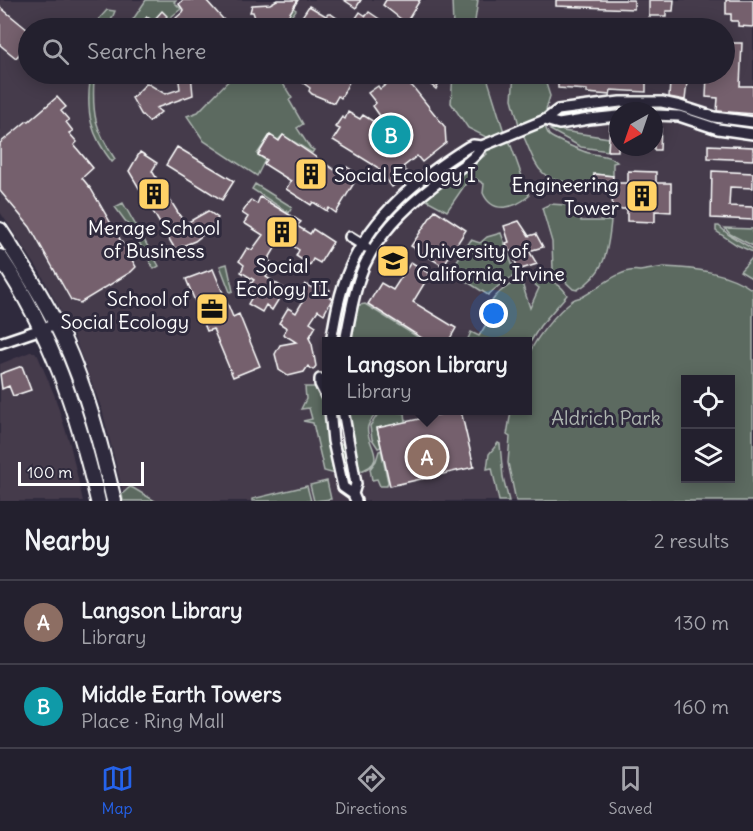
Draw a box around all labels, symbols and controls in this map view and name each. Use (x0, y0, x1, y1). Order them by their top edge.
search box (18, 18, 735, 84)
icon: search (39, 35, 72, 68)
text: Search here (87, 37, 206, 65)
north arrow (609, 102, 663, 156)
pin: B (372, 112, 410, 158)
building icon: Social Ecology I (293, 156, 329, 192)
place label: Social Ecology I (334, 162, 476, 187)
place label: Engineering Tower (512, 172, 619, 220)
building icon: Merage School of Business (136, 176, 172, 212)
building icon: Engineering Tower (624, 178, 660, 214)
building icon: Social Ecology II (264, 214, 300, 250)
place label: Merage School of Business (88, 215, 220, 263)
place label: University of California, Irvine (416, 238, 565, 286)
school or university icon: University of California, Irvine (375, 243, 411, 279)
place label: Social Ecology II (235, 253, 329, 301)
place label: School of Social Ecology (60, 286, 189, 334)
office icon: School of Social Ecology (194, 291, 230, 327)
your location (479, 299, 508, 328)
popup (322, 337, 532, 415)
text: Langson Library (346, 350, 508, 378)
map controls (681, 375, 735, 483)
button: locate (681, 375, 735, 429)
text: Library (346, 378, 412, 403)
park label: Aldrich Park (551, 405, 661, 430)
button: layers (681, 429, 735, 483)
pin: A (408, 434, 446, 480)
scale bar (18, 459, 144, 486)
text: 100 m (27, 462, 72, 482)
text: Nearby (24, 524, 110, 557)
text: 2 results (654, 528, 729, 553)
text: Langson Library (81, 596, 243, 624)
text: A (37, 610, 50, 635)
text: 130 m (674, 610, 729, 635)
text: Library (81, 624, 146, 649)
text: Middle Earth Towers (81, 680, 282, 708)
text: B (37, 694, 50, 719)
text: 160 m (674, 694, 729, 719)
text: Place · Ring Mall (81, 708, 225, 733)
tab: Map (101, 762, 134, 818)
tab: Directions (335, 762, 407, 818)
tab: Saved (609, 762, 652, 818)

